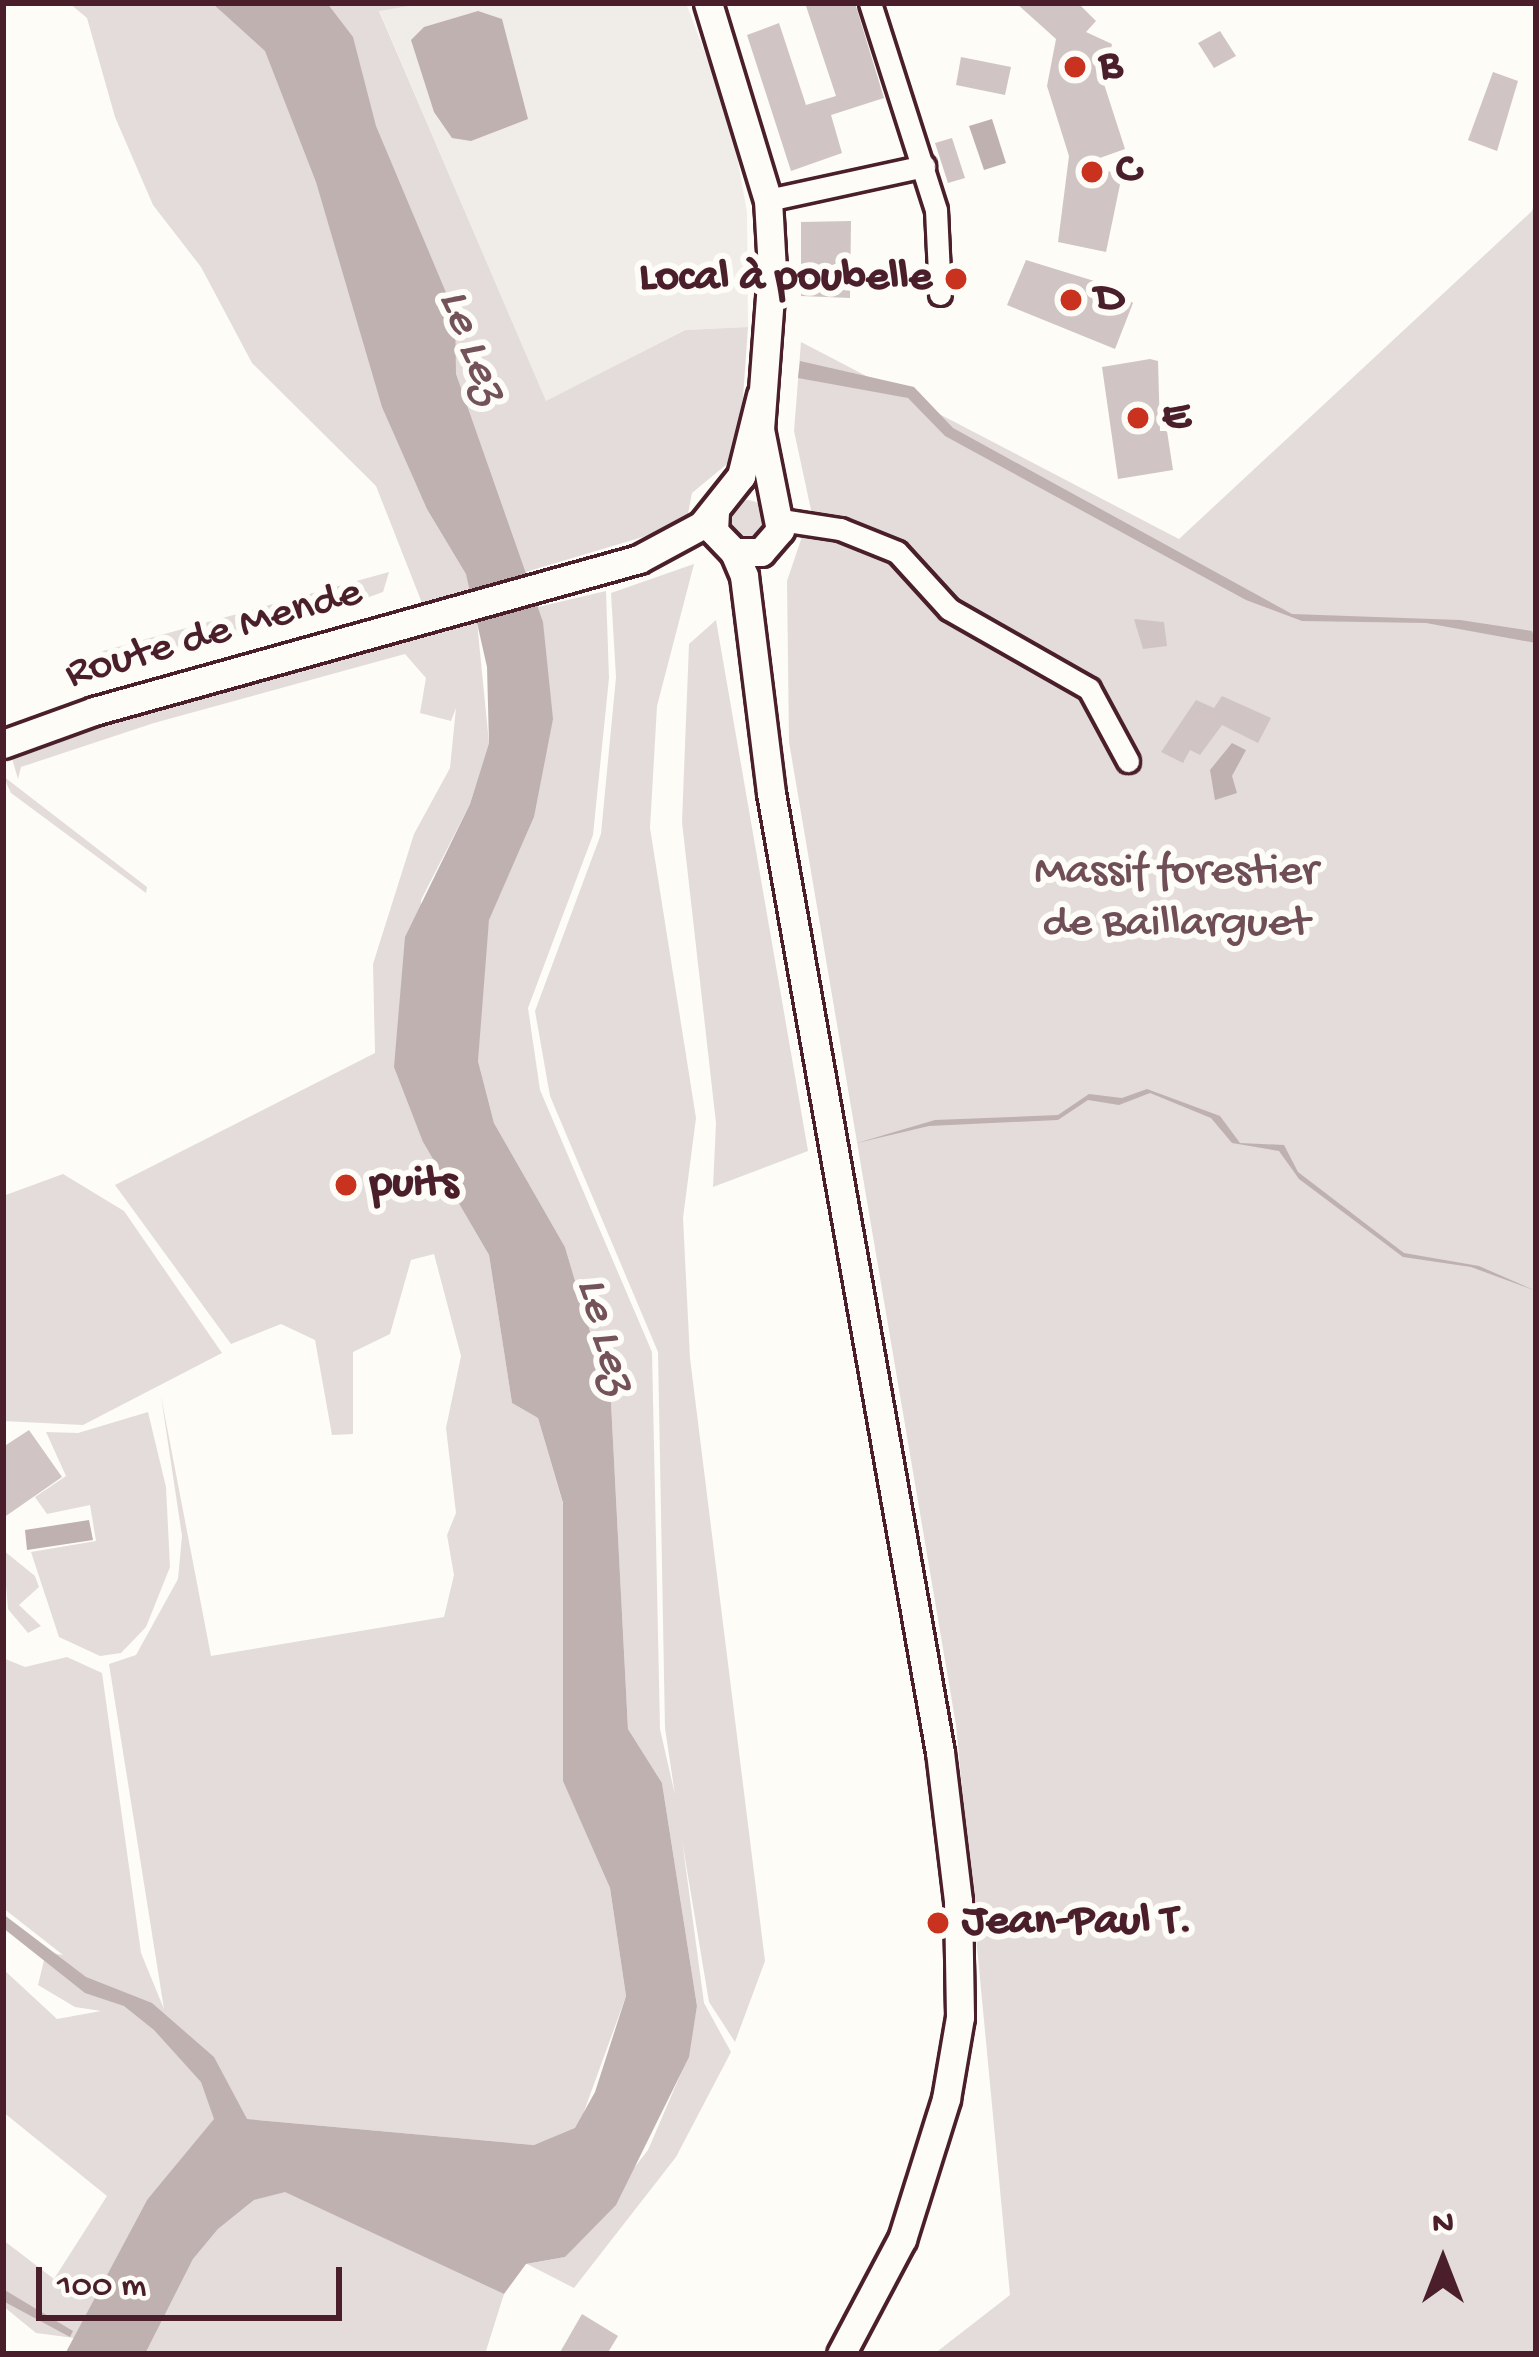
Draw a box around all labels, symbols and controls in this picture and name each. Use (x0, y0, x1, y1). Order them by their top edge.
place label: B (1099, 40, 1122, 94)
marker: B (1062, 54, 1088, 80)
place label: C (1116, 145, 1140, 199)
marker: C (1079, 159, 1105, 185)
place label: Local à poubelle (639, 252, 932, 306)
marker: Local à poubelle (943, 266, 969, 292)
place label: D (1095, 273, 1124, 327)
water label: Le Lez (422, 282, 518, 412)
marker: D (1058, 287, 1084, 313)
place label: E (1162, 391, 1190, 445)
marker: E (1125, 405, 1151, 431)
street label: Route de Mende (59, 567, 369, 703)
park label: Massif forestier de Baillarguet (1034, 846, 1318, 952)
place label: puits (370, 1158, 458, 1212)
marker: puits (333, 1172, 359, 1198)
water label: Le Lez (560, 1272, 646, 1400)
place label: Jean-Paul T. (962, 1896, 1192, 1950)
marker: Jean-Paul T. (925, 1910, 951, 1936)
north arrow (1383, 2201, 1503, 2321)
text: N (1432, 2206, 1454, 2244)
scale bar (42, 2243, 348, 2317)
text: 100 m (57, 2266, 147, 2309)

